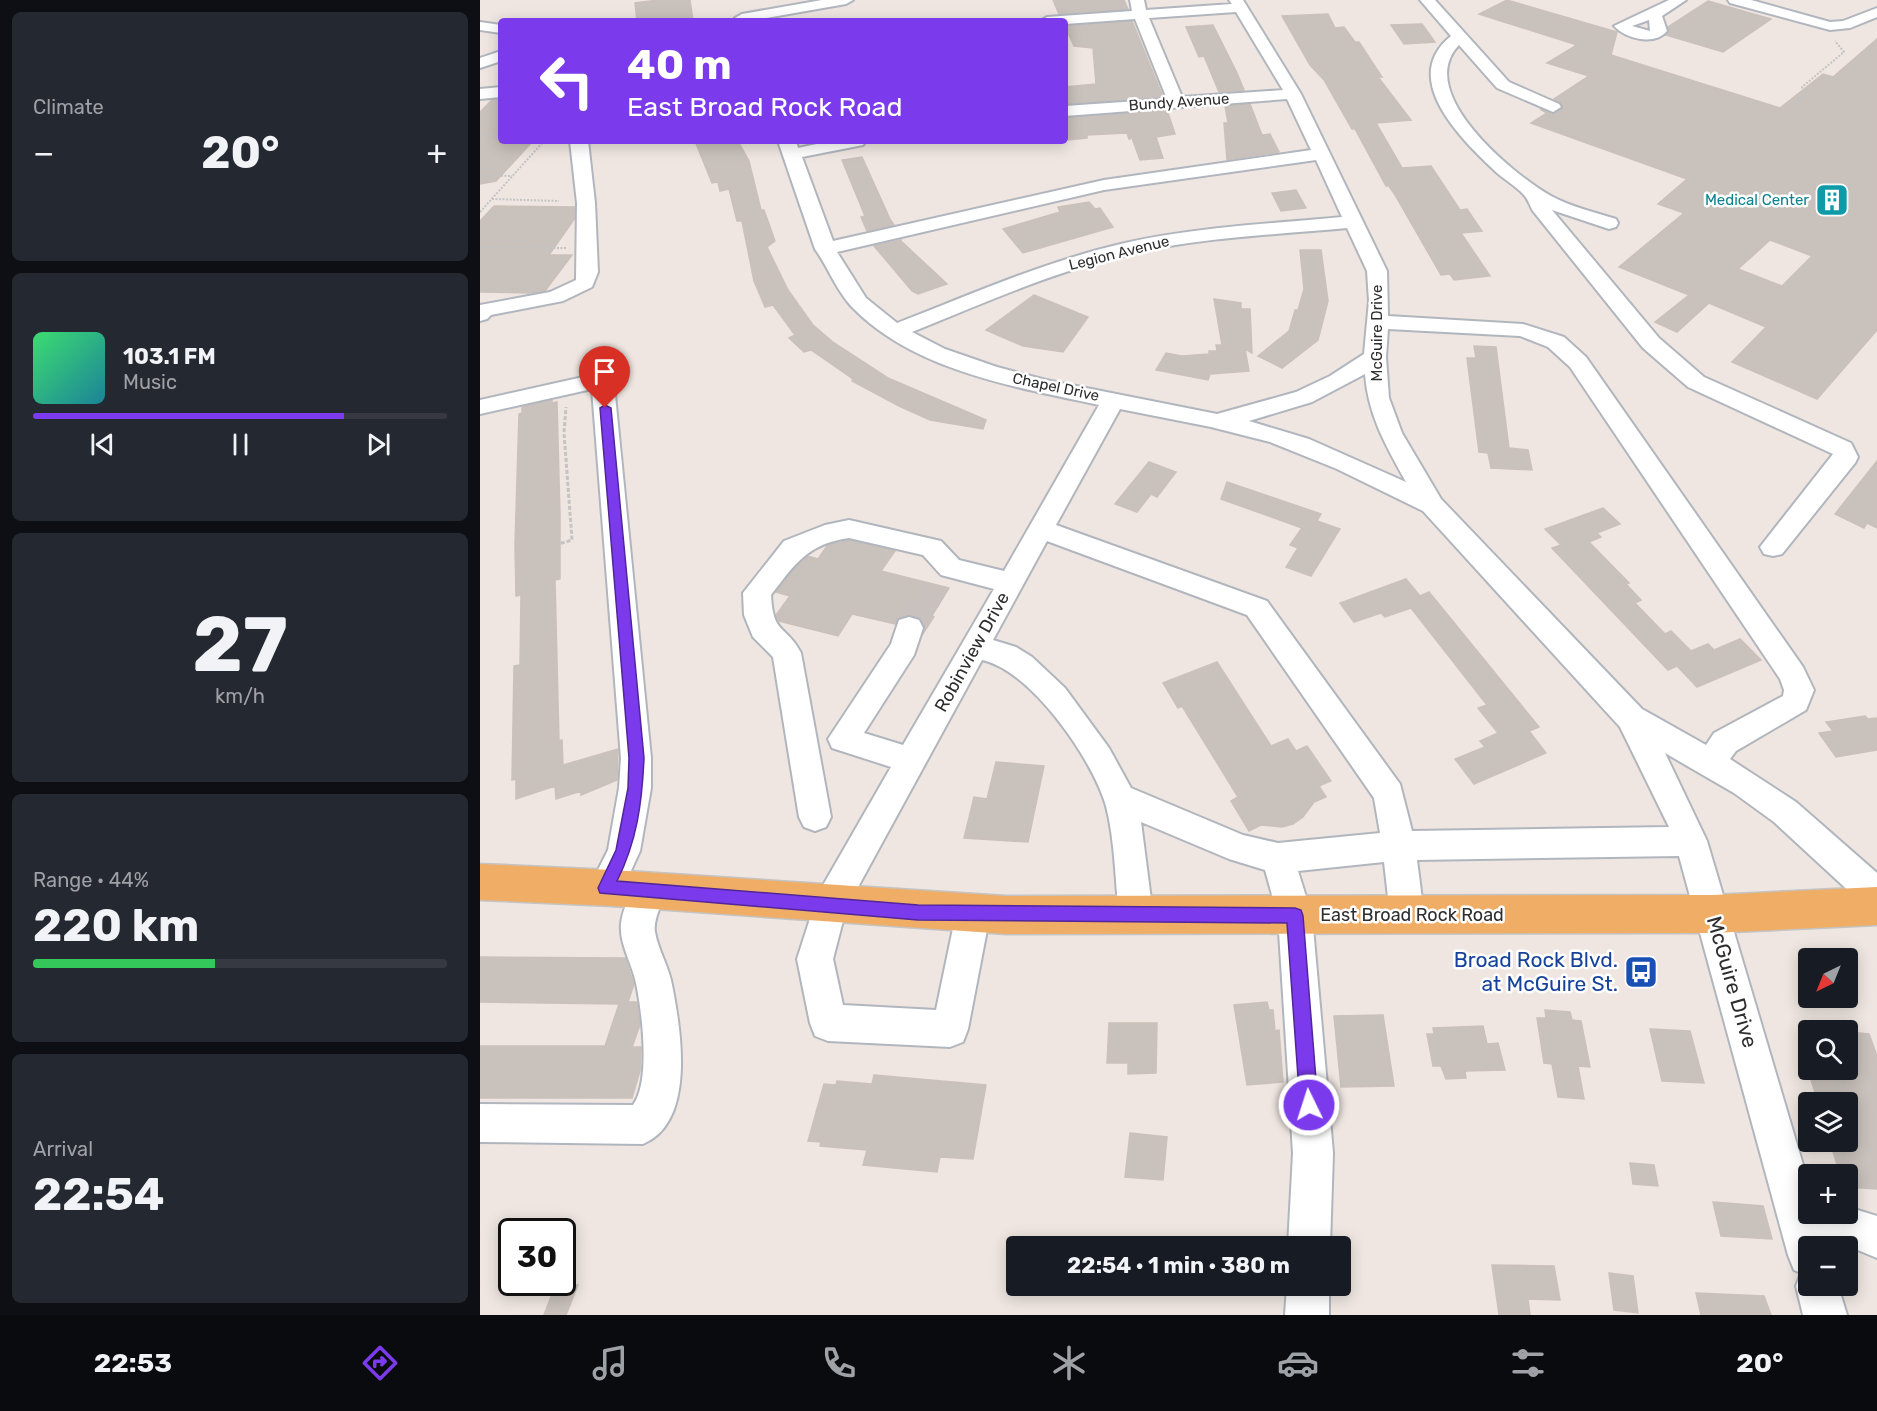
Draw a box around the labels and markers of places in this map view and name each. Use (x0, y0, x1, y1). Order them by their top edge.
building icon: Medical Center (1814, 182, 1850, 218)
place label: Medical Center (1705, 191, 1809, 209)
pin (579, 346, 630, 408)
place label: Broad Rock Blvd. at McGuire St. (1454, 947, 1618, 996)
bus stop icon: Broad Rock Blvd. at McGuire St. (1623, 954, 1659, 990)

